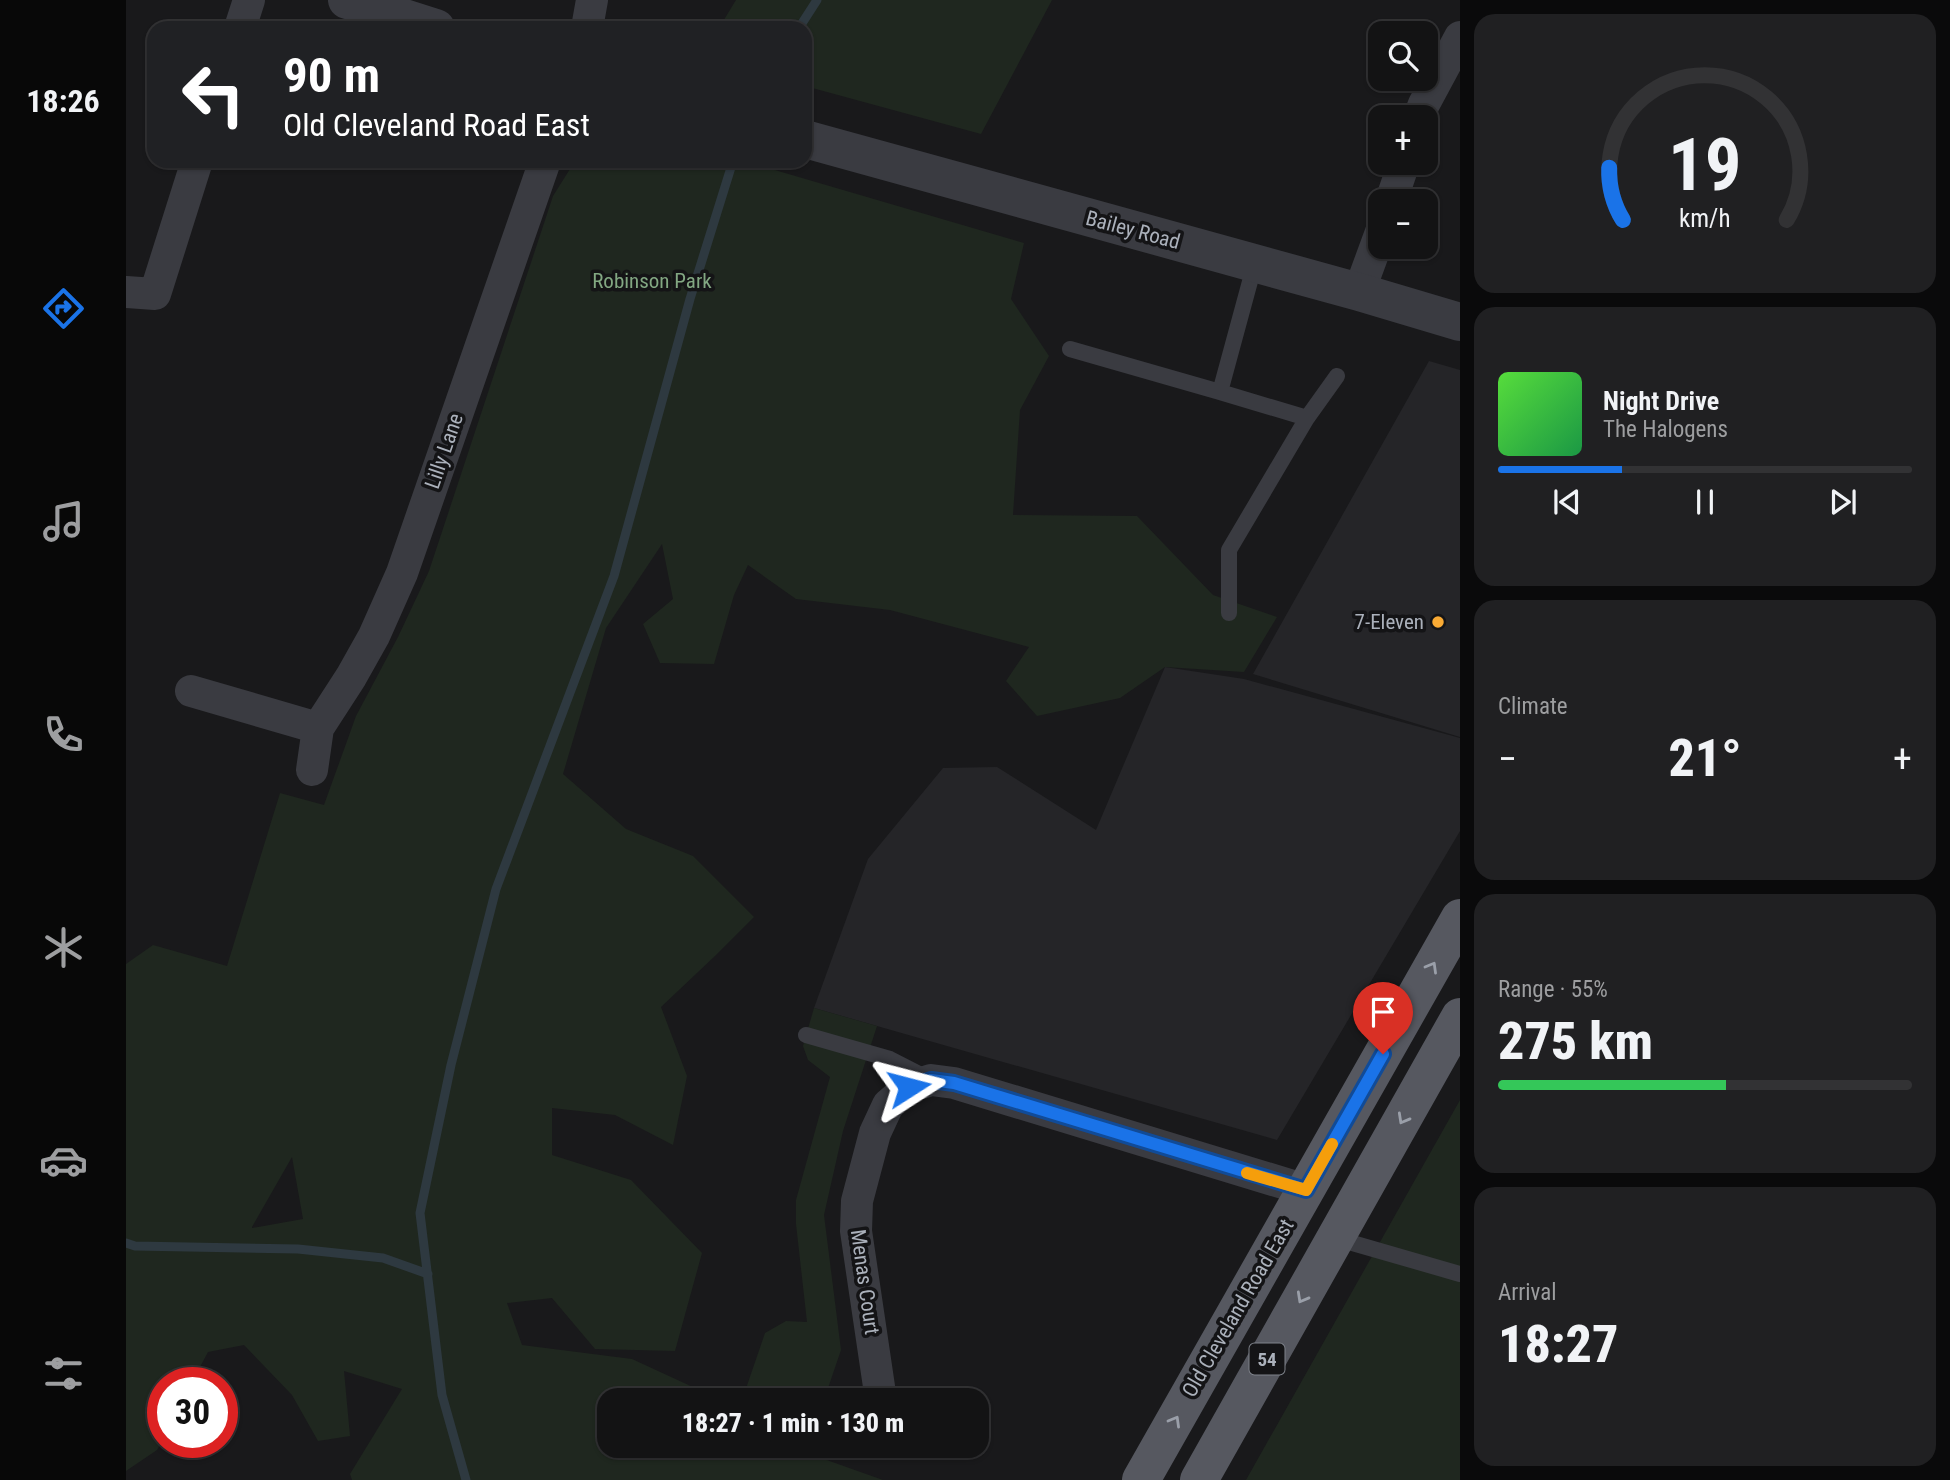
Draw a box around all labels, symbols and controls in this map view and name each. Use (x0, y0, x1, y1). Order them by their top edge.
map controls (1368, 21, 1438, 259)
button: search (1368, 21, 1438, 91)
text: 90 m (283, 47, 380, 104)
icon: left (168, 49, 259, 140)
text: 18:26 (26, 82, 100, 120)
button: + (1368, 105, 1438, 175)
text: Old Cleveland Road East (283, 106, 590, 144)
text: 19 (1668, 122, 1742, 208)
button: − (1368, 189, 1438, 259)
text: km/h (1679, 203, 1731, 232)
street label: Bailey Road (1083, 206, 1183, 254)
park label: Robinson Park (592, 269, 712, 293)
icon: directions (39, 284, 88, 333)
text: Night Drive (1603, 386, 1719, 416)
street label: Lilly Lane (420, 410, 468, 492)
text: The Halogens (1603, 416, 1728, 443)
icon: previous (1548, 483, 1586, 521)
icon: pause (1686, 483, 1724, 521)
icon: next (1824, 483, 1862, 521)
icon: music (39, 497, 88, 546)
place label: 7-Eleven (1355, 610, 1424, 634)
marker: 7-Eleven (1430, 614, 1446, 630)
text: Climate (1498, 693, 1568, 720)
icon: phone (39, 710, 88, 759)
text: 21° (1668, 728, 1742, 789)
text: − (1498, 737, 1517, 781)
text: + (1893, 737, 1912, 781)
icon: climate (39, 923, 88, 972)
one-way arrow (1424, 962, 1437, 974)
text: Range · 55% (1498, 976, 1608, 1003)
pin (1353, 982, 1413, 1054)
icon: arrive (1364, 993, 1402, 1031)
text: 275 km (1498, 1011, 1653, 1072)
position arrow (872, 1050, 946, 1124)
one-way arrow (1398, 1112, 1411, 1124)
icon: car (39, 1136, 88, 1185)
street label: Old Cleveland Road East (1177, 1215, 1299, 1401)
street label: Menas Court (846, 1228, 884, 1336)
text: Arrival (1498, 1279, 1557, 1306)
one-way arrow (1297, 1290, 1310, 1303)
text: 18:27 (1498, 1314, 1618, 1375)
road number: 54 (1250, 1344, 1284, 1374)
icon: filters (39, 1349, 88, 1398)
speed limit sign: 30 (147, 1367, 238, 1458)
text: 18:27 · 1 min · 130 m (682, 1408, 904, 1438)
one-way arrow (1167, 1415, 1180, 1428)

